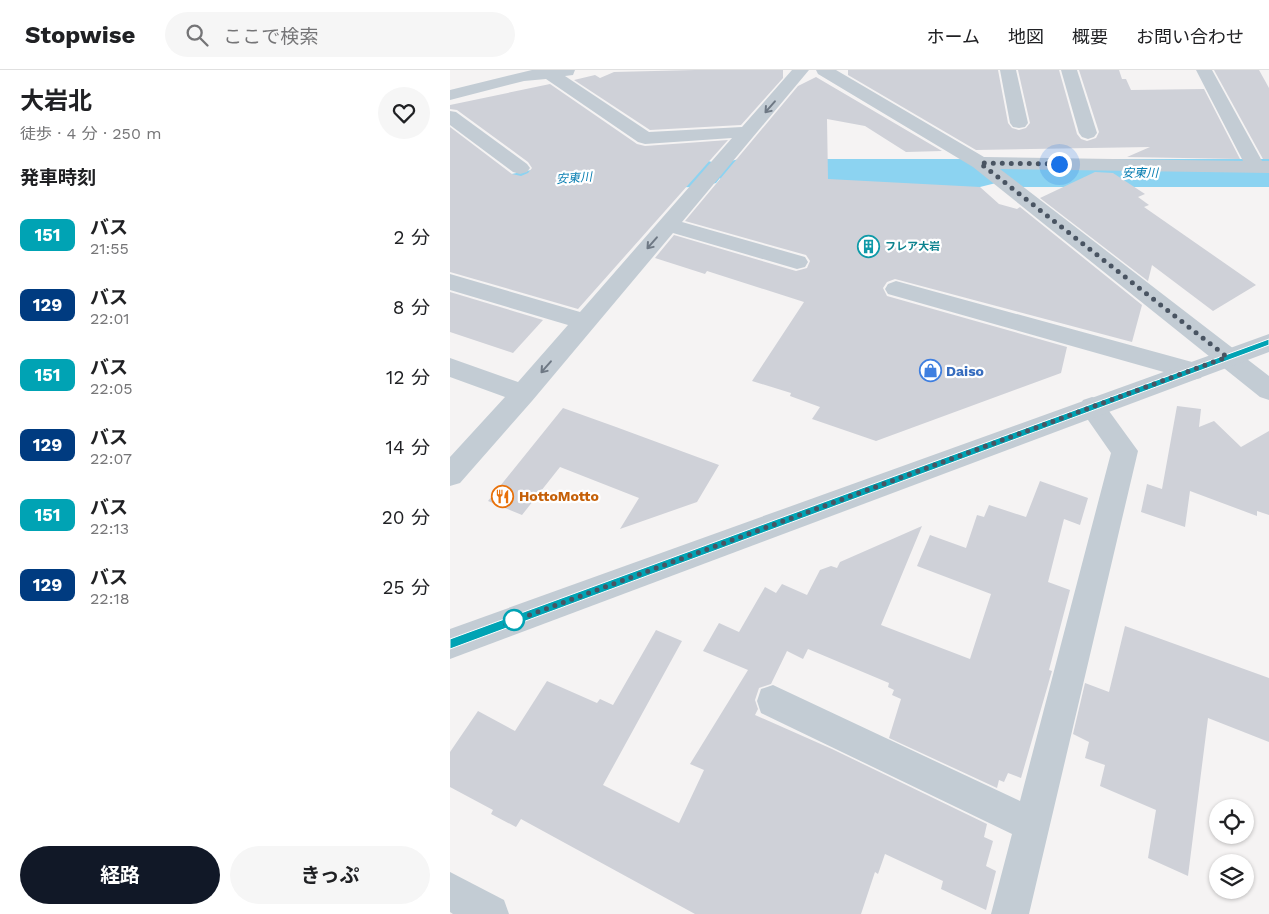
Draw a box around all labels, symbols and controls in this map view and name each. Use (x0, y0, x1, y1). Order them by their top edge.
search box (165, 12, 515, 57)
text: Stopwise (25, 21, 135, 49)
icon: search (183, 21, 211, 49)
text: ここで検索 (223, 25, 318, 48)
text: ホーム (927, 26, 980, 47)
text: 地図 (1008, 26, 1044, 47)
text: 概要 (1072, 26, 1108, 47)
text: お問い合わせ (1136, 26, 1244, 47)
text: 大岩北 (20, 87, 92, 115)
button: heart (378, 87, 430, 139)
one-way arrow (764, 100, 775, 113)
text: 徒歩 · 4 分 · 250 m (20, 124, 162, 143)
your location (1047, 152, 1072, 177)
text: 発車時刻 (20, 166, 96, 189)
water label: 安東川 (1122, 166, 1160, 180)
water label: 安東川 (556, 170, 594, 186)
text: バス (90, 216, 128, 239)
text: 151 (34, 224, 61, 245)
text: 2 分 (393, 226, 430, 249)
building icon: フレア大岩 (857, 234, 881, 258)
one-way arrow (647, 237, 658, 250)
text: 21:55 (90, 239, 129, 258)
place label: フレア大岩 (885, 240, 940, 253)
text: バス (90, 286, 128, 309)
text: 129 (33, 294, 62, 315)
text: 8 分 (393, 296, 430, 319)
text: 22:01 (90, 309, 130, 328)
text: バス (90, 356, 128, 379)
shop icon: Daiso (918, 359, 942, 383)
one-way arrow (541, 360, 552, 373)
place label: Daiso (946, 363, 984, 379)
text: 151 (34, 364, 61, 385)
text: 12 分 (386, 366, 430, 389)
text: 22:05 (90, 379, 133, 398)
text: バス (90, 426, 128, 449)
text: 129 (33, 434, 62, 455)
text: 14 分 (386, 436, 430, 459)
text: 22:07 (90, 449, 132, 468)
restaurant icon: HottoMotto (491, 484, 515, 508)
place label: HottoMotto (519, 488, 599, 504)
text: バス (90, 496, 128, 519)
text: 151 (34, 504, 61, 525)
text: 20 分 (382, 506, 430, 529)
text: 22:13 (90, 519, 129, 538)
text: バス (90, 566, 128, 589)
text: 129 (33, 574, 62, 595)
text: 25 分 (382, 576, 430, 599)
text: 22:18 (90, 589, 130, 608)
unlabelled marker (503, 609, 525, 631)
map controls (1209, 799, 1254, 899)
button: locate (1209, 799, 1254, 844)
button: 経路 (20, 846, 220, 904)
button: きっぷ (230, 846, 430, 904)
button: layers (1209, 854, 1254, 899)

